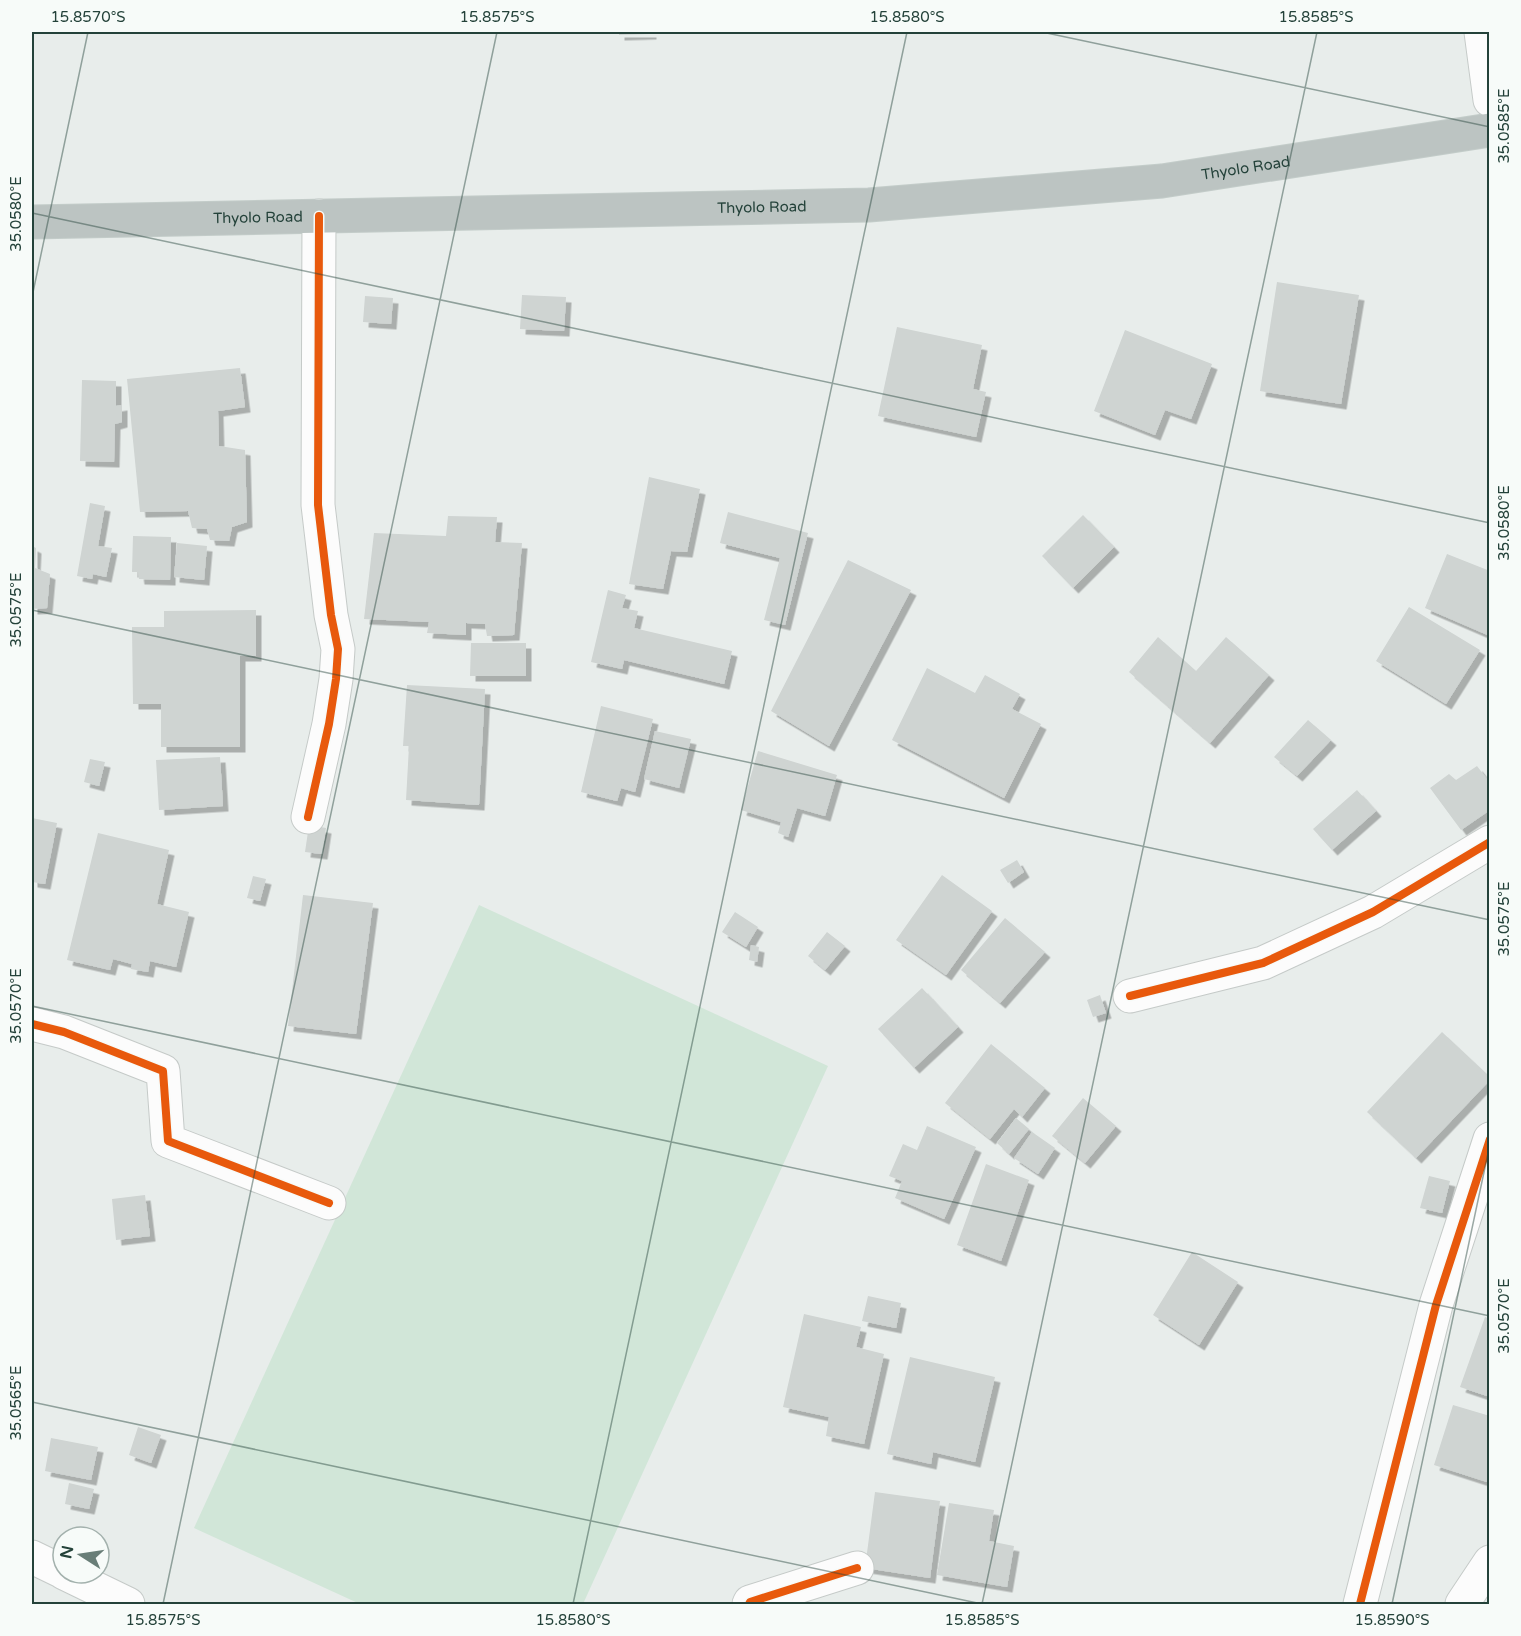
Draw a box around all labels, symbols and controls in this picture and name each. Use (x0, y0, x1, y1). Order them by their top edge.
text: 15.8570°S (50, 8, 126, 26)
text: 15.8575°S (460, 8, 534, 26)
text: 15.8580°S (869, 8, 945, 26)
text: 15.8585°S (1279, 8, 1353, 26)
text: 35.0585°E (1495, 88, 1513, 164)
street label: Thyolo Road (1200, 152, 1292, 184)
text: 35.0580°E (7, 176, 25, 252)
street label: Thyolo Road (717, 197, 807, 217)
street label: Thyolo Road (213, 208, 303, 227)
text: 35.0580°E (1495, 485, 1513, 561)
text: 35.0575°E (7, 572, 25, 648)
text: 35.0575°E (1495, 881, 1513, 957)
text: 35.0570°E (7, 968, 25, 1044)
text: 35.0570°E (1495, 1278, 1513, 1354)
text: 35.0565°E (7, 1365, 25, 1441)
north arrow (51, 1525, 111, 1585)
text: N (56, 1544, 78, 1560)
text: 15.8575°S (126, 1611, 200, 1629)
text: 15.8580°S (535, 1611, 611, 1629)
text: 15.8585°S (945, 1611, 1019, 1629)
text: 15.8590°S (1354, 1611, 1430, 1629)

